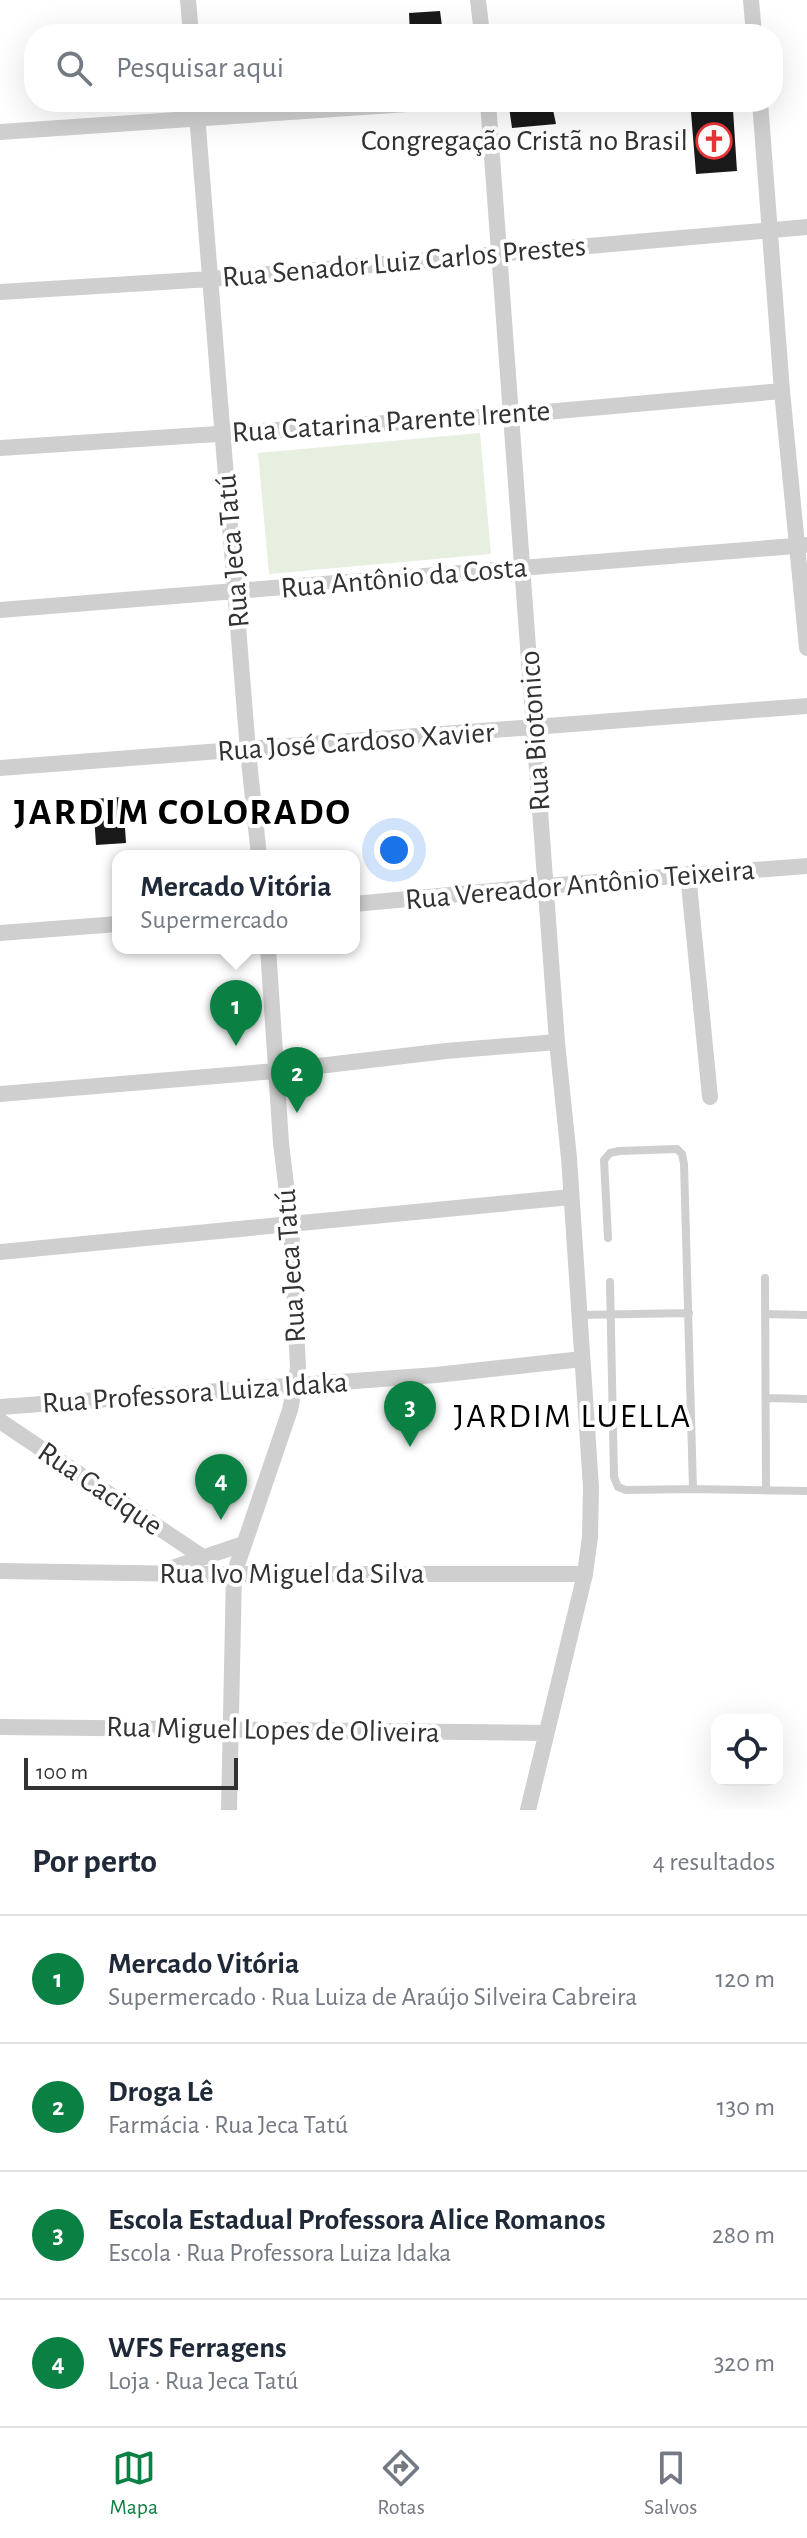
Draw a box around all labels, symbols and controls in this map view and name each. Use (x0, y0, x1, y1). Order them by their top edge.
search box (24, 24, 783, 112)
icon: search (52, 46, 96, 90)
text: Pesquisar aqui (116, 53, 284, 83)
church icon: Congregação Cristã no Brasil (695, 122, 733, 160)
place label: Congregação Cristã no Brasil (361, 126, 688, 156)
street label: Rua Senador Luiz Carlos Prestes (221, 231, 587, 293)
street label: Rua Catarina Parente Irente (231, 396, 551, 448)
street label: Rua Jeca Tatú (211, 473, 255, 629)
street label: Rua Antônio da Costa (280, 552, 528, 604)
street label: Rua Biotonico (514, 650, 556, 812)
street label: Rua José Cardoso Xavier (216, 717, 496, 767)
district label: JARDIM COLORADO (14, 794, 352, 832)
your location (374, 830, 414, 870)
popup (112, 850, 360, 954)
street label: Rua Vereador Antônio Teixeira (404, 855, 756, 915)
text: Mercado Vitória (140, 872, 332, 902)
text: Supermercado (140, 907, 289, 933)
pin: 1 (210, 980, 262, 1046)
pin: 2 (271, 1047, 323, 1113)
street label: Rua Jeca Tatú (271, 1188, 311, 1344)
street label: Rua Professora Luiza Idaka (41, 1367, 349, 1419)
pin: 3 (384, 1381, 436, 1447)
district label: JARDIM LUELLA (454, 1400, 692, 1434)
street label: Rua Cacique (32, 1437, 168, 1541)
pin: 4 (195, 1454, 247, 1520)
street label: Rua Ivo Miguel da Silva (159, 1559, 425, 1589)
street label: Rua Miguel Lopes de Oliveira (106, 1712, 440, 1748)
map controls (711, 1714, 783, 1786)
button: locate (711, 1714, 783, 1786)
scale bar (24, 1754, 238, 1790)
text: 100 m (36, 1761, 88, 1783)
text: Por perto (32, 1845, 157, 1879)
text: 4 resultados (652, 1849, 775, 1875)
text: Mercado Vitória (108, 1949, 300, 1979)
text: 1 (53, 1966, 63, 1992)
text: 120 m (715, 1966, 775, 1992)
text: Supermercado · Rua Luiza de Araújo Silveira Cabreira (108, 1984, 637, 2010)
text: Droga Lê (108, 2077, 213, 2107)
text: 2 (52, 2094, 64, 2120)
text: 130 m (717, 2094, 775, 2120)
text: Farmácia · Rua Jeca Tatú (108, 2112, 348, 2138)
text: Escola Estadual Professora Alice Romanos (108, 2205, 605, 2235)
text: 3 (52, 2222, 64, 2248)
text: 280 m (712, 2222, 775, 2248)
text: Escola · Rua Professora Luiza Idaka (108, 2240, 451, 2266)
text: WFS Ferragens (108, 2333, 287, 2363)
text: 4 (51, 2350, 65, 2376)
text: 320 m (714, 2350, 775, 2376)
text: Loja · Rua Jeca Tatú (108, 2368, 298, 2394)
tab: Mapa (110, 2446, 158, 2520)
tab: Rotas (377, 2446, 425, 2520)
tab: Salvos (644, 2446, 697, 2520)

